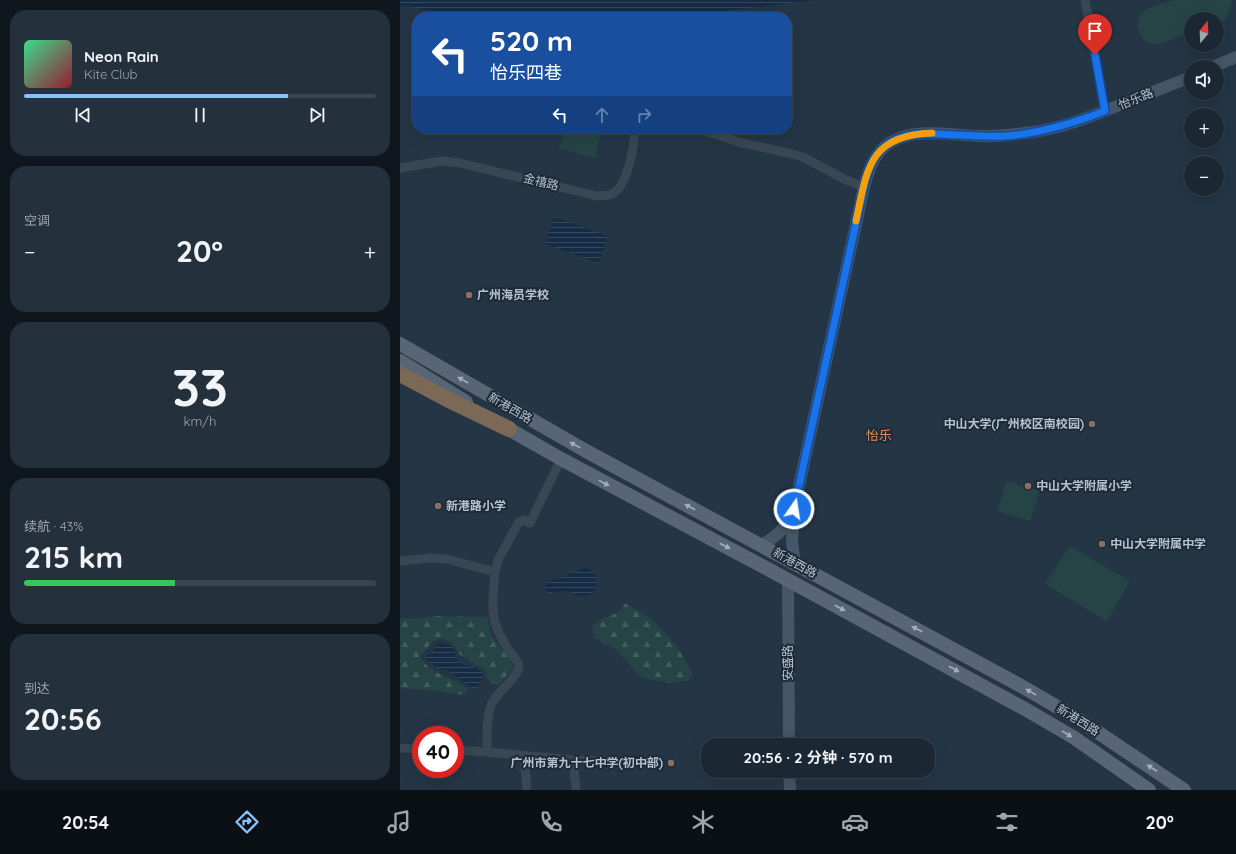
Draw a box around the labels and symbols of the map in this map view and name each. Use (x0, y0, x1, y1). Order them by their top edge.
north arrow (1184, 12, 1224, 52)
pin (1078, 14, 1112, 55)
street label: 怡乐路 (1116, 85, 1155, 112)
street label: 金禧路 (522, 170, 560, 193)
place label: 广州海员学校 (477, 287, 549, 302)
marker: 广州海员学校 (464, 290, 474, 300)
one-way arrow (457, 377, 469, 384)
street label: 新港西路 (486, 389, 535, 426)
place label: 中山大学(广州校区南校园) (943, 416, 1084, 431)
marker: 中山大学(广州校区南校园) (1087, 419, 1097, 429)
district label: 怡乐 (866, 427, 892, 443)
one-way arrow (569, 442, 581, 449)
place label: 中山大学附属小学 (1036, 478, 1132, 493)
one-way arrow (598, 479, 610, 486)
marker: 中山大学附属小学 (1023, 481, 1033, 491)
position arrow (773, 488, 815, 530)
place label: 新港路小学 (446, 498, 506, 513)
marker: 新港路小学 (433, 501, 443, 511)
one-way arrow (684, 504, 695, 510)
place label: 中山大学附属中学 (1110, 536, 1206, 551)
marker: 中山大学附属中学 (1097, 539, 1107, 549)
one-way arrow (719, 543, 731, 549)
street label: 新港西路 (771, 544, 820, 581)
one-way arrow (834, 604, 846, 611)
one-way arrow (911, 626, 922, 632)
street label: 安盛路 (780, 645, 795, 681)
one-way arrow (948, 666, 960, 672)
one-way arrow (1025, 688, 1037, 695)
street label: 新港西路 (1054, 700, 1103, 739)
speed limit sign: 40 (412, 726, 464, 778)
one-way arrow (1061, 730, 1073, 737)
place label: 广州市第九十七中学(初中部) (510, 755, 663, 770)
marker: 广州市第九十七中学(初中部) (666, 758, 676, 768)
one-way arrow (1147, 764, 1157, 772)

